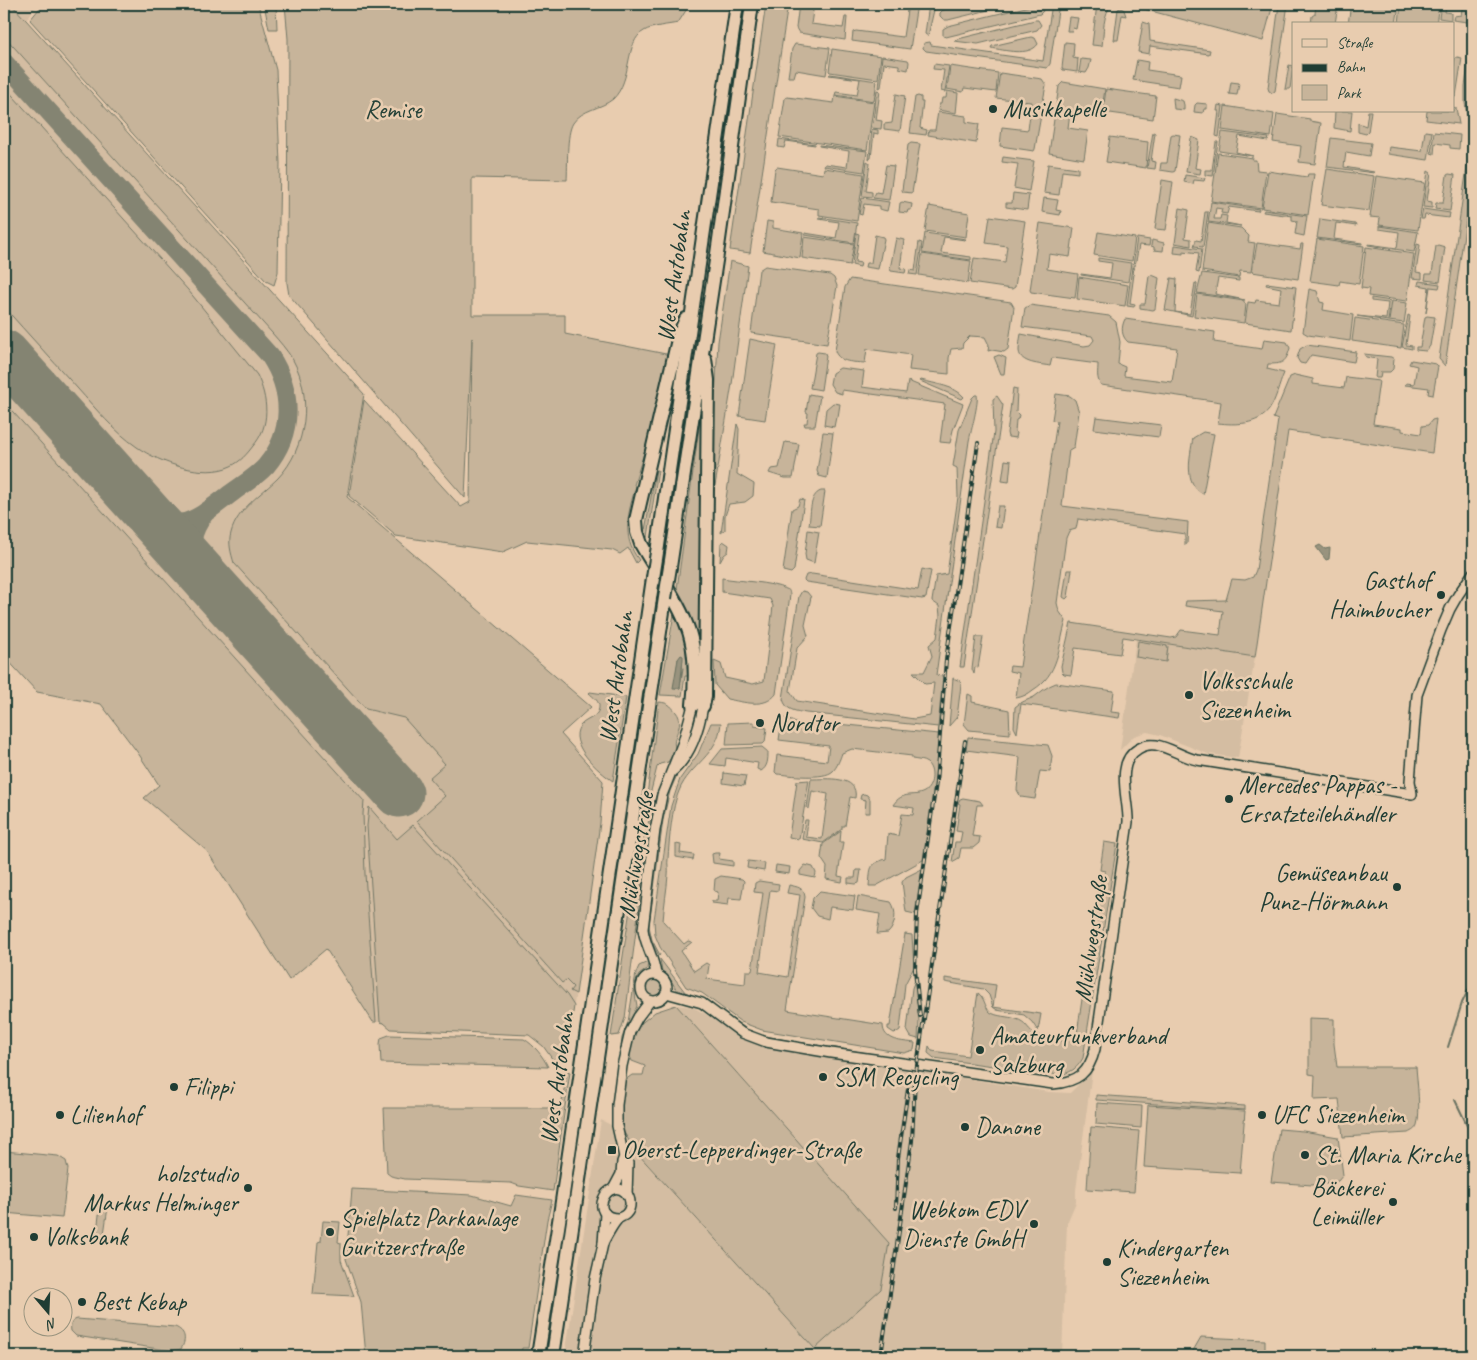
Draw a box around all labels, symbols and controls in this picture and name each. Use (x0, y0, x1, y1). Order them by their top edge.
legend (1292, 22, 1454, 112)
text: Straße (1337, 34, 1373, 53)
text: Bahn (1337, 58, 1365, 77)
text: Park (1337, 84, 1362, 103)
place label: Musikkapelle (1003, 93, 1108, 125)
park label: Remise (365, 94, 423, 126)
marker: Musikkapelle (987, 103, 999, 115)
street label: West Autobahn (649, 207, 699, 344)
place label: Gasthof Haimbucher (1329, 565, 1436, 626)
marker: Gasthof Haimbucher (1435, 589, 1447, 601)
street label: West Autobahn (591, 608, 641, 745)
place label: Volksschule Siezenheim (1199, 665, 1294, 726)
marker: Volksschule Siezenheim (1183, 689, 1195, 701)
place label: Nordtor (770, 707, 842, 739)
marker: Nordtor (754, 717, 766, 729)
place label: Mercedes Pappas - Ersatzteilehändler (1239, 769, 1398, 830)
street label: Mühlwegstraße (610, 788, 662, 920)
marker: Mercedes Pappas - Ersatzteilehändler (1223, 793, 1235, 805)
place label: Gemüseanbau Punz-Hörmann (1259, 857, 1389, 918)
street label: Mühlwegstraße (1066, 872, 1116, 1004)
marker: Gemüseanbau Punz-Hörmann (1391, 881, 1403, 893)
street label: West Autobahn (532, 1009, 582, 1146)
place label: Amateurfunkverband Salzburg (990, 1020, 1171, 1081)
marker: Amateurfunkverband Salzburg (974, 1044, 986, 1056)
place label: SSM Recycling (833, 1061, 960, 1093)
place label: Filippi (184, 1071, 236, 1103)
marker: SSM Recycling (817, 1071, 829, 1083)
marker: Filippi (168, 1081, 180, 1093)
place label: Lilienhof (70, 1099, 146, 1131)
place label: UFC Siezenheim (1272, 1099, 1406, 1131)
marker: Lilienhof (54, 1109, 66, 1121)
marker: UFC Siezenheim (1256, 1109, 1268, 1121)
place label: Danone (975, 1111, 1042, 1143)
marker: Danone (959, 1121, 971, 1133)
place label: Oberst-Lepperdinger-Straße (622, 1134, 863, 1166)
place label: St. Maria Kirche (1315, 1139, 1463, 1171)
marker: Oberst-Lepperdinger-Straße (606, 1144, 618, 1156)
marker: St. Maria Kirche (1299, 1149, 1311, 1161)
place label: holzstudio Markus Helminger (83, 1158, 240, 1219)
place label: Bäckerei Leimüller (1311, 1172, 1386, 1233)
marker: holzstudio Markus Helminger (242, 1182, 254, 1194)
place label: Webkom EDV Dienste GmbH (903, 1194, 1029, 1255)
marker: Bäckerei Leimüller (1387, 1196, 1399, 1208)
place label: Spielplatz Parkanlage Guritzerstraße (340, 1202, 519, 1263)
marker: Webkom EDV Dienste GmbH (1028, 1218, 1040, 1230)
place label: Volksbank (44, 1221, 129, 1253)
marker: Spielplatz Parkanlage Guritzerstraße (324, 1226, 336, 1238)
marker: Volksbank (28, 1231, 40, 1243)
place label: Kindergarten Siezenheim (1117, 1232, 1229, 1293)
marker: Kindergarten Siezenheim (1101, 1256, 1113, 1268)
place label: Best Kebap (92, 1286, 188, 1318)
north arrow (22, 1288, 72, 1338)
marker: Best Kebap (76, 1296, 88, 1308)
text: N (43, 1314, 59, 1334)

